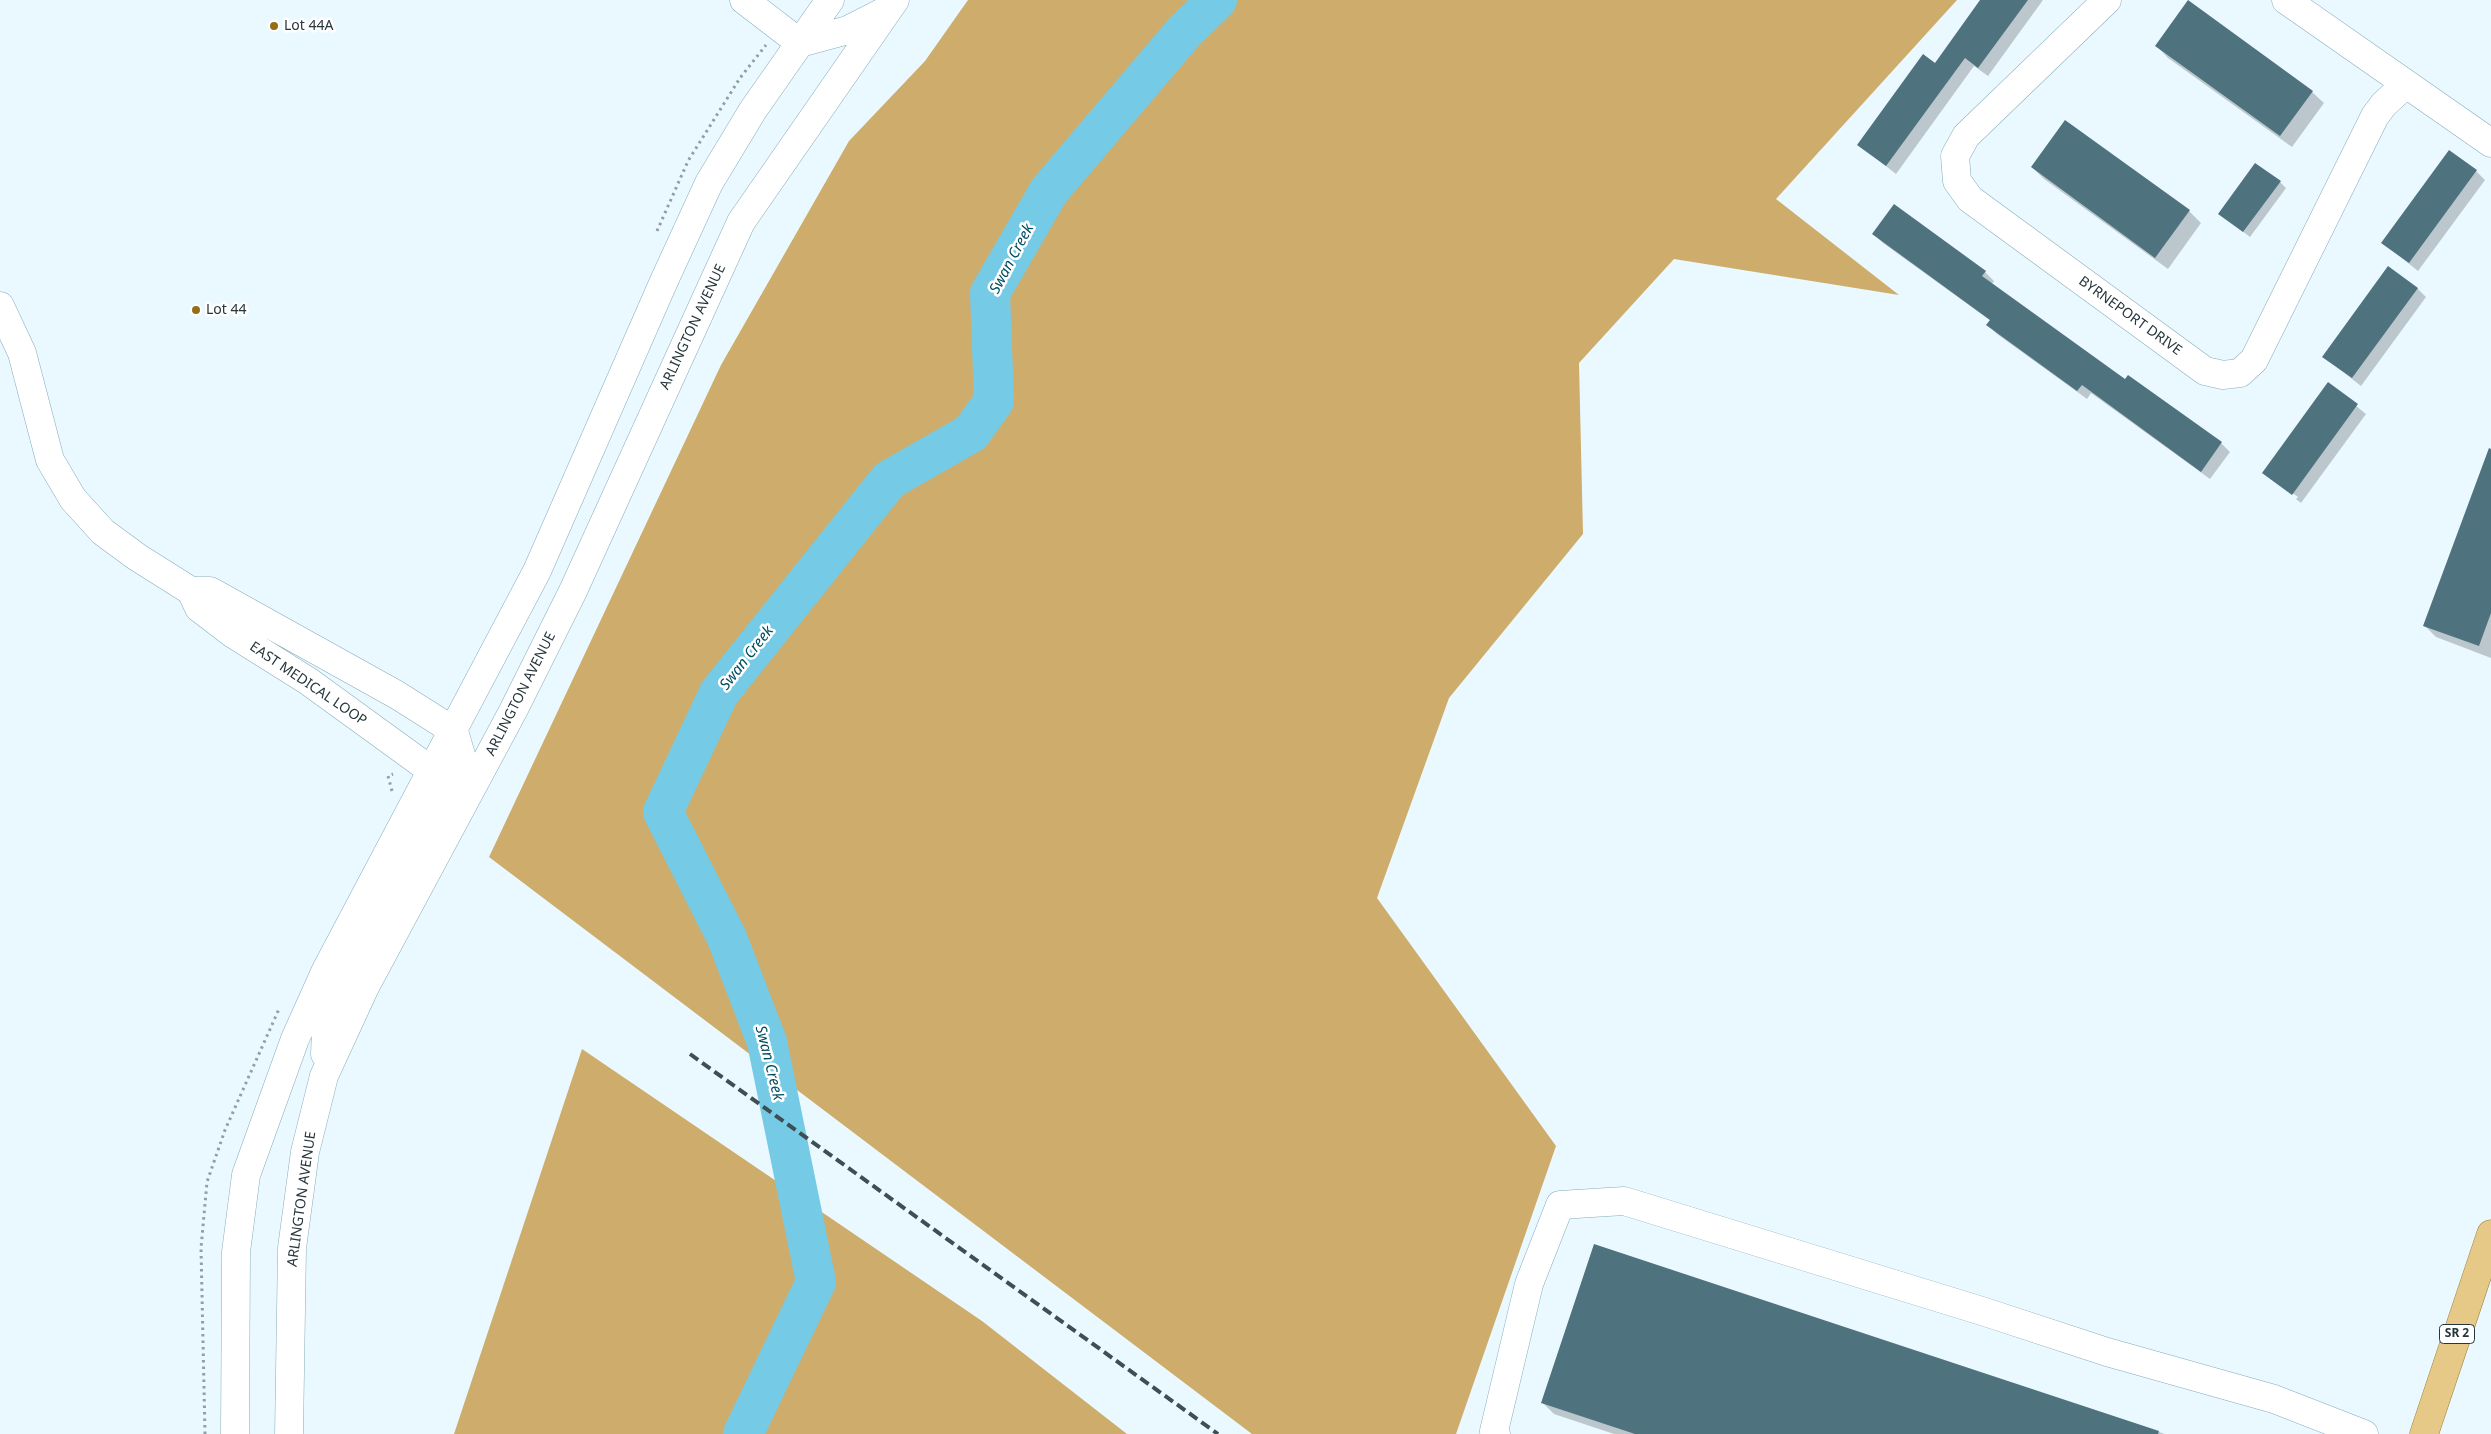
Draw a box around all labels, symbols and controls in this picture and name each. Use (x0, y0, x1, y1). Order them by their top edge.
place label: Lot 44A (284, 18, 333, 34)
marker: Lot 44A (268, 20, 280, 32)
water label: Swan Creek (986, 221, 1038, 297)
street label: ARLINGTON AVENUE (657, 262, 729, 392)
street label: BYRNEPORT DRIVE (2075, 273, 2185, 359)
place label: Lot 44 (206, 302, 247, 318)
marker: Lot 44 (190, 304, 202, 316)
water label: Swan Creek (716, 622, 778, 694)
street label: ARLINGTON AVENUE (483, 629, 559, 759)
street label: EAST MEDICAL LOOP (246, 639, 370, 729)
water label: Swan Creek (751, 1024, 787, 1102)
street label: ARLINGTON AVENUE (284, 1130, 320, 1268)
road number: SR 2 (2440, 1325, 2474, 1344)

